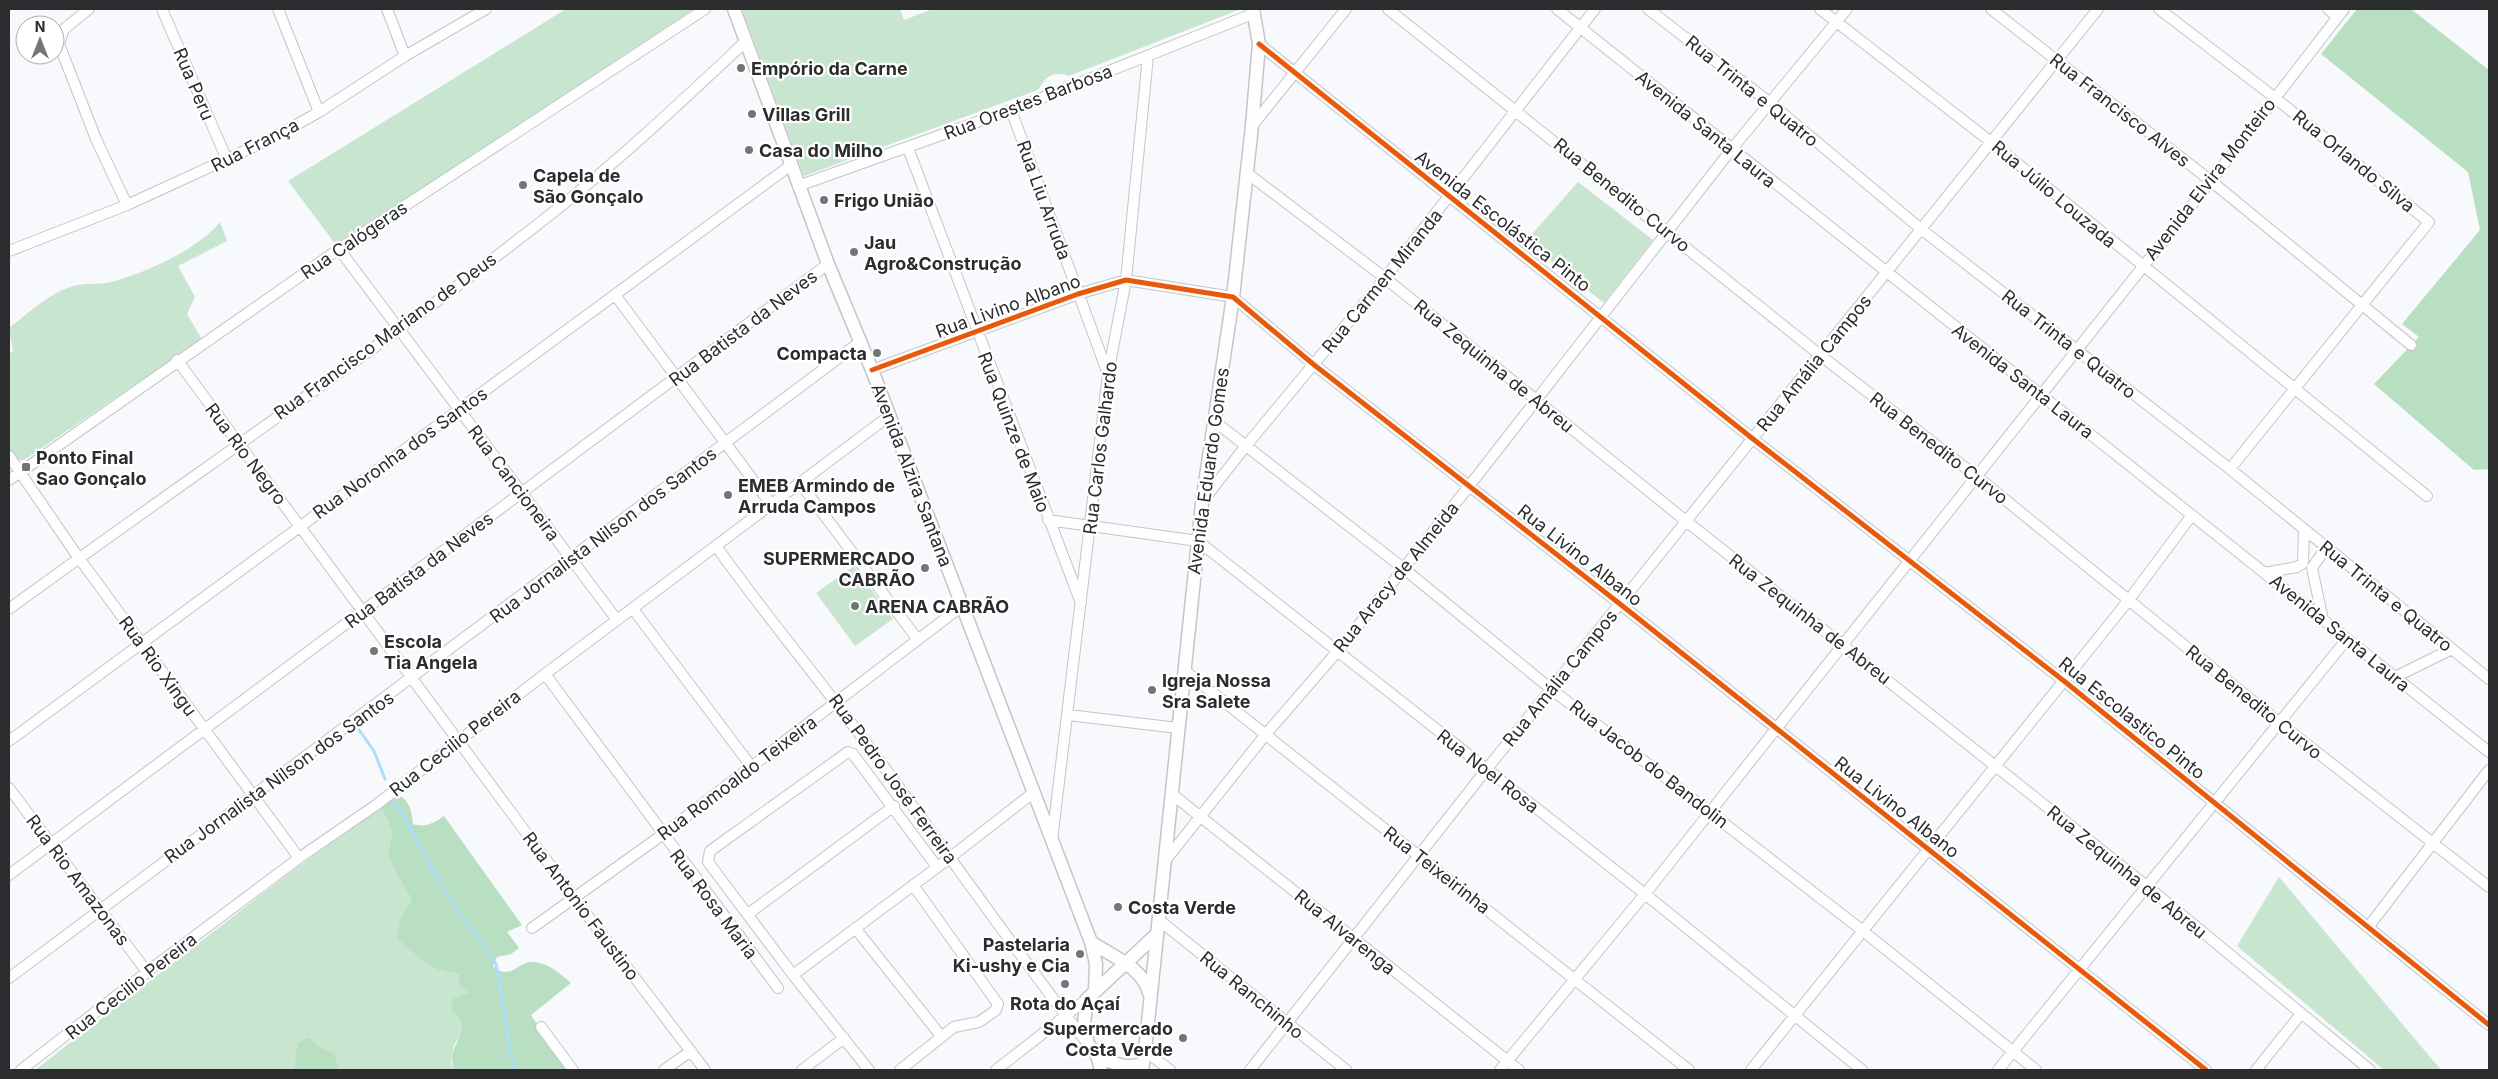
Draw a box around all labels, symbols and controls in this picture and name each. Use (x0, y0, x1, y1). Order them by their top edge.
north arrow (15, 15, 65, 65)
text: N (35, 18, 45, 35)
street label: Rua Trinta e Quatro (1681, 31, 1823, 151)
street label: Rua Peru (169, 45, 219, 123)
street label: Rua Francisco Alves (2046, 49, 2194, 171)
place label: Empório da Carne (751, 58, 908, 79)
street label: Rua Orestes Barbosa (941, 60, 1115, 144)
marker: Empório da Carne (735, 62, 747, 74)
street label: Avenida Santa Laura (1632, 66, 1780, 192)
street label: Avenida Elvira Monteiro (2140, 94, 2280, 264)
place label: Villas Grill (762, 104, 850, 125)
street label: Rua Orlando Silva (2289, 105, 2419, 217)
marker: Villas Grill (746, 108, 758, 120)
street label: Rua França (208, 114, 302, 176)
street label: Rua Benedito Curvo (1550, 134, 1694, 256)
street label: Rua Júlio Louzada (1988, 136, 2120, 252)
street label: Rua Liu Arruda (1013, 137, 1075, 263)
place label: Casa do Milho (759, 140, 883, 161)
marker: Casa do Milho (743, 144, 755, 156)
street label: Avenida Escolástica Pinto (1411, 146, 1595, 296)
place label: Capela de São Gonçalo (533, 165, 643, 207)
marker: Capela de São Gonçalo (517, 179, 529, 191)
place label: Frigo União (834, 190, 934, 211)
marker: Frigo União (818, 194, 830, 206)
street label: Rua Calógeras (297, 197, 411, 283)
street label: Rua Carmen Miranda (1318, 205, 1446, 357)
place label: Jau Agro&Construção (864, 232, 1021, 274)
marker: Jau Agro&Construção (848, 246, 860, 258)
street label: Rua Francisco Mariano de Deus (270, 248, 500, 424)
street label: Rua Batista da Neves (665, 265, 821, 391)
street label: Rua Livino Albano (933, 270, 1083, 342)
street label: Rua Trinta e Quatro (1998, 285, 2140, 403)
street label: Rua Amália Campos (1752, 290, 1876, 436)
street label: Rua Zequinha de Abreu (1410, 295, 1578, 437)
street label: Avenida Santa Laura (1948, 319, 2098, 443)
place label: Compacta (777, 343, 867, 364)
marker: Compacta (871, 347, 883, 359)
street label: Rua Quinze de Maio (974, 349, 1054, 515)
street label: Rua Carlos Galhardo (1079, 360, 1121, 536)
street label: Avenida Eduardo Gomes (1183, 366, 1233, 576)
street label: Avenida Alzira Santana (867, 380, 957, 570)
street label: Rua Noronha dos Santos (309, 383, 491, 523)
street label: Rua Benedito Curvo (1866, 388, 2012, 508)
street label: Rua Rio Negro (201, 399, 291, 509)
street label: Rua Cancioneira (464, 421, 564, 545)
street label: Rua Jornalista Nilson dos Santos (485, 443, 721, 627)
place label: Ponto Final Sao Gonçalo (36, 447, 146, 489)
marker: Ponto Final Sao Gonçalo (20, 461, 32, 473)
place label: EMEB Armindo de Arruda Campos (738, 475, 895, 517)
marker: EMEB Armindo de Arruda Campos (722, 489, 734, 501)
street label: Rua Aracy de Almeida (1329, 498, 1463, 656)
street label: Rua Livino Albano (1513, 500, 1647, 610)
street label: Rua Batista da Neves (341, 507, 497, 633)
street label: Rua Trinta e Quatro (2315, 536, 2457, 656)
place label: SUPERMERCADO CABRÃO (763, 548, 915, 590)
street label: Rua Zequinha de Abreu (1725, 549, 1895, 689)
marker: SUPERMERCADO CABRÃO (919, 562, 931, 574)
street label: Avenida Santa Laura (2266, 570, 2414, 696)
place label: ARENA CABRÃO (865, 596, 1009, 617)
marker: ARENA CABRÃO (849, 600, 861, 612)
street label: Rua Amália Campos (1498, 605, 1622, 751)
street label: Rua Rio Xingu (115, 612, 201, 720)
place label: Escola Tia Angela (384, 631, 478, 673)
street label: Rua Benedito Curvo (2182, 641, 2326, 763)
marker: Escola Tia Angela (368, 645, 380, 657)
street label: Rua Escolastico Pinto (2055, 653, 2209, 783)
place label: Igreja Nossa Sra Salete (1162, 670, 1271, 712)
marker: Igreja Nossa Sra Salete (1146, 684, 1158, 696)
street label: Rua Cecilio Pereira (385, 685, 525, 801)
street label: Rua Jornalista Nilson dos Santos (160, 687, 398, 867)
street label: Rua Pedro José Ferreira (824, 690, 962, 868)
street label: Rua Jacob do Bandolin (1566, 696, 1732, 832)
street label: Rua Romoaldo Teixeira (653, 711, 821, 845)
street label: Rua Noel Rosa (1433, 725, 1543, 817)
street label: Rua Livino Albano (1830, 752, 1964, 862)
street label: Rua Zequinha de Abreu (2043, 801, 2211, 943)
street label: Rua Rio Amazonas (22, 811, 134, 949)
street label: Rua Teixeirinha (1379, 822, 1495, 918)
street label: Rua Antonio Faustino (518, 828, 644, 984)
street label: Rua Rosa Maria (666, 845, 762, 963)
street label: Rua Alvarenga (1291, 885, 1399, 979)
place label: Costa Verde (1128, 897, 1236, 918)
marker: Costa Verde (1112, 901, 1124, 913)
street label: Rua Cecilio Pereira (61, 928, 201, 1044)
place label: Pastelaria Ki-ushy e Cia (953, 934, 1070, 976)
street label: Rua Ranchinho (1196, 947, 1308, 1043)
marker: Pastelaria Ki-ushy e Cia (1074, 948, 1086, 960)
marker: Rota do Açaí (1059, 978, 1071, 990)
place label: Rota do Açaí (1010, 993, 1121, 1014)
place label: Supermercado Costa Verde (1043, 1018, 1173, 1060)
marker: Supermercado Costa Verde (1177, 1032, 1189, 1044)

